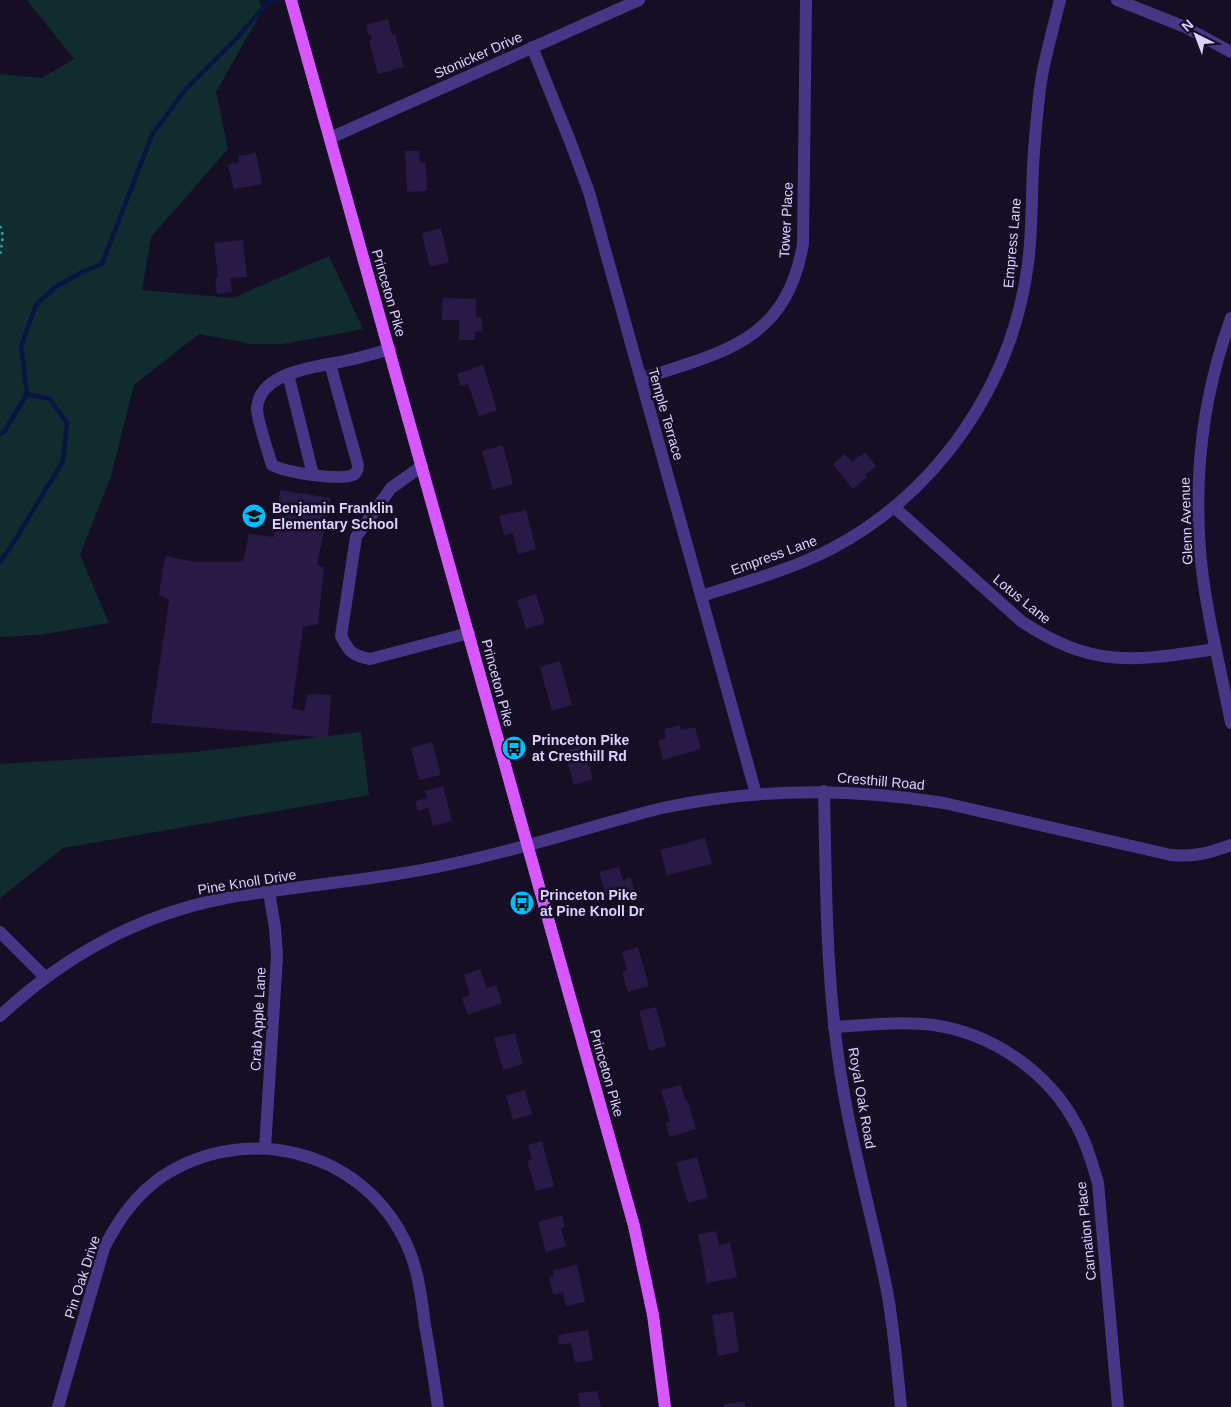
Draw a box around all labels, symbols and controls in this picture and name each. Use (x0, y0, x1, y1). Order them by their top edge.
north arrow (1171, 10, 1221, 60)
text: N (1178, 16, 1196, 35)
street label: Stonicker Drive (431, 28, 525, 82)
street label: Tower Place (776, 181, 796, 258)
street label: Empress Lane (1000, 197, 1024, 289)
street label: Princeton Pike (369, 247, 409, 339)
street label: Temple Terrace (645, 366, 687, 462)
street label: Glenn Avenue (1176, 477, 1196, 565)
place label: Benjamin Franklin Elementary School (272, 500, 398, 532)
school or university icon: Benjamin Franklin Elementary School (241, 503, 267, 529)
street label: Empress Lane (729, 532, 819, 578)
street label: Lotus Lane (990, 571, 1054, 627)
street label: Princeton Pike (479, 637, 517, 729)
place label: Princeton Pike at Cresthill Rd (532, 732, 629, 764)
bus stop icon: Princeton Pike at Cresthill Rd (501, 735, 527, 761)
street label: Cresthill Road (837, 769, 925, 793)
street label: Pine Knoll Drive (197, 866, 298, 898)
place label: Princeton Pike at Pine Knoll Dr (540, 887, 645, 919)
bus stop icon: Princeton Pike at Pine Knoll Dr (509, 890, 535, 916)
street label: Crab Apple Lane (247, 966, 269, 1072)
street label: Princeton Pike (587, 1027, 627, 1119)
street label: Royal Oak Road (845, 1046, 879, 1150)
street label: Carnation Place (1073, 1180, 1099, 1281)
street label: Pin Oak Drive (61, 1233, 103, 1321)

